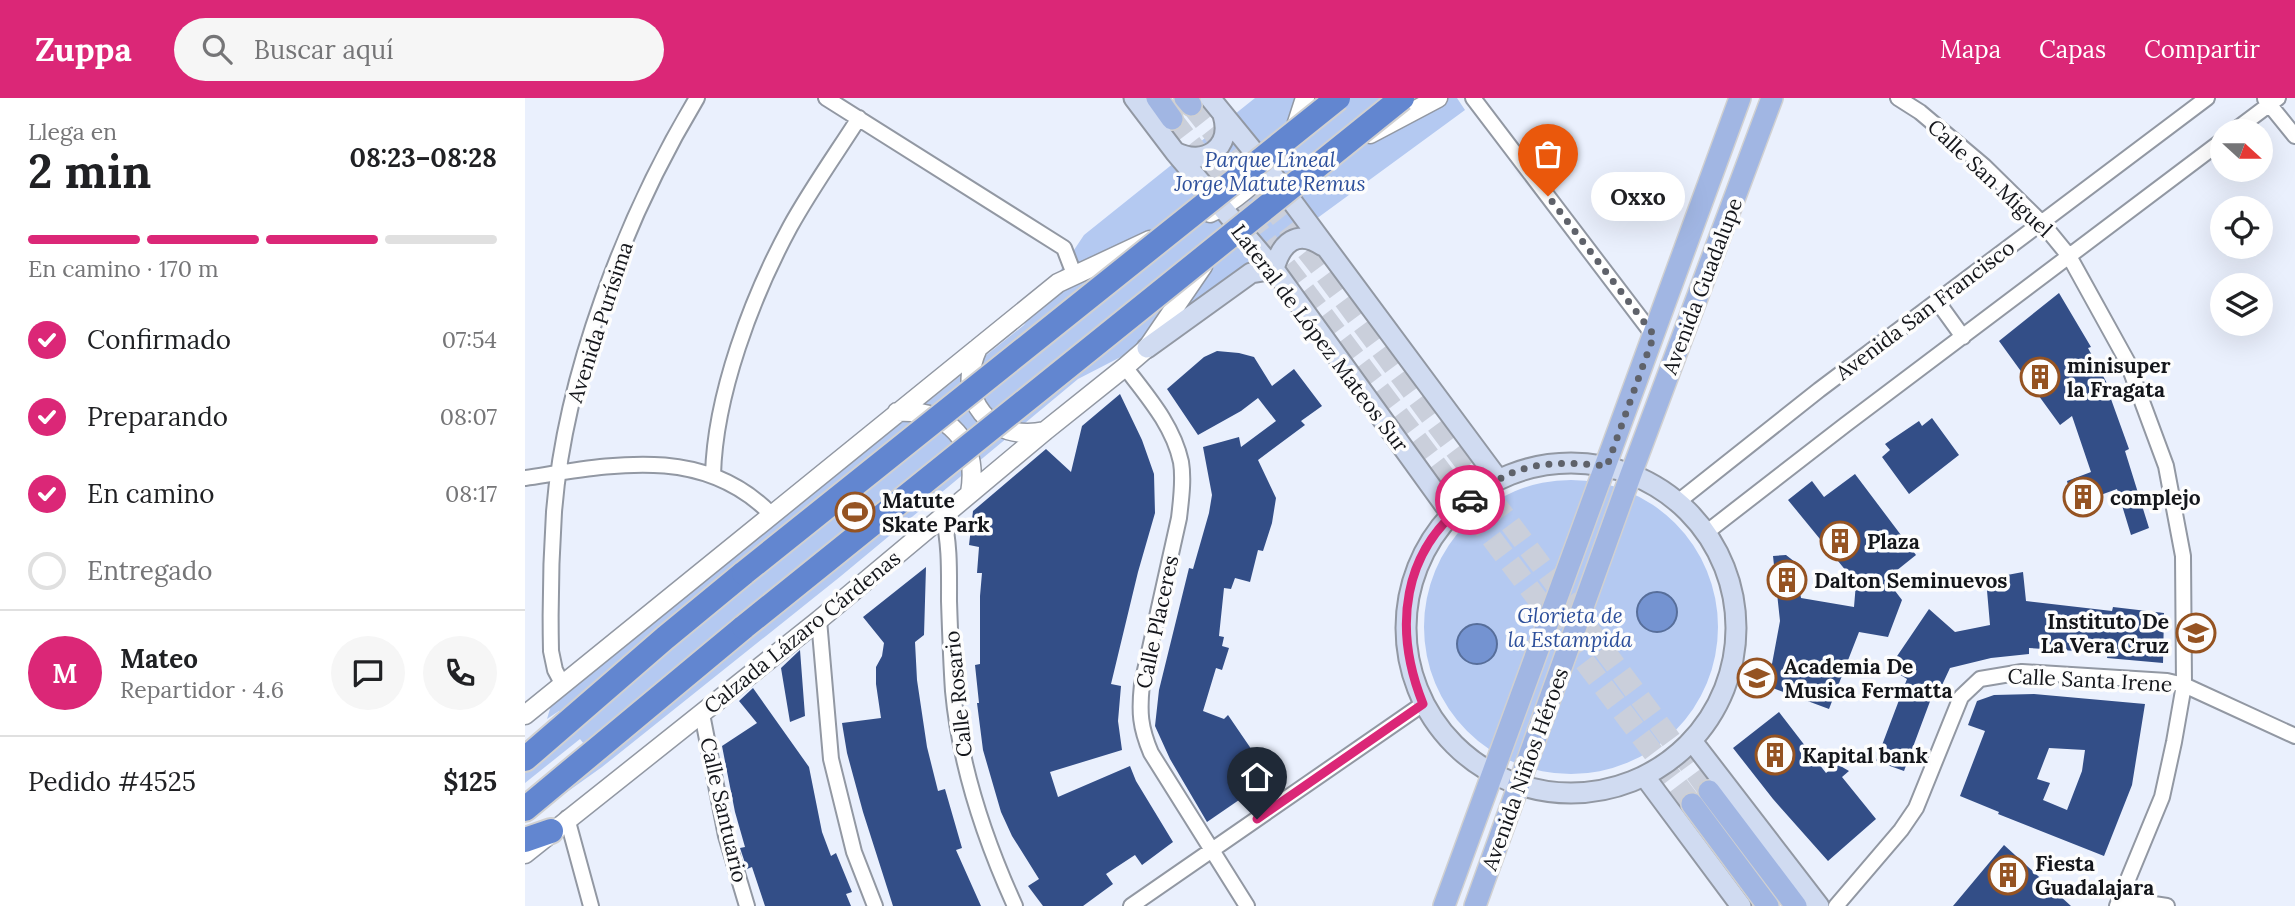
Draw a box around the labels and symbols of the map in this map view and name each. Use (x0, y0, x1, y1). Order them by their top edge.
street label: Calle San Miguel (1922, 113, 2058, 243)
north arrow (2210, 119, 2273, 182)
pin (1518, 124, 1578, 196)
park label: Parque Lineal Jorge Matute Remus (1174, 146, 1365, 197)
callout: Oxxo (1590, 172, 1685, 220)
street label: Avenida Guadalupe (1656, 194, 1748, 379)
street label: Lateral de López Mateos Sur (1226, 219, 1414, 457)
street label: Avenida San Francisco (1829, 234, 2020, 387)
street label: Avenida Purísima (561, 238, 639, 407)
place label: minisuper la Fragata (2067, 352, 2171, 403)
building icon: minisuper la Fragata (2019, 356, 2061, 398)
courier (1435, 465, 1505, 535)
building icon: complejo (2062, 476, 2104, 518)
place label: complejo (2110, 484, 2201, 511)
place label: Matute Skate Park (882, 487, 990, 538)
sports icon: Matute Skate Park (834, 491, 876, 533)
building icon: Plaza (1819, 520, 1861, 562)
place label: Plaza (1867, 528, 1920, 555)
street label: Calzada Lázaro Cárdenas (698, 544, 906, 720)
street label: Calle Placeres (1130, 553, 1184, 691)
building icon: Dalton Seminuevos (1766, 559, 1808, 601)
place label: Dalton Seminuevos (1814, 567, 2008, 594)
park label: Glorieta de la Estampida (1508, 602, 1633, 653)
place label: Instituto De La Vera Cruz (2040, 608, 2169, 659)
school or university icon: Instituto De La Vera Cruz (2175, 612, 2217, 654)
street label: Calle Rosario (938, 629, 978, 759)
place label: Academia De Musica Fermatta (1784, 653, 1952, 704)
school or university icon: Academia De Musica Fermatta (1736, 657, 1778, 699)
street label: Calle Santa Irene (2007, 662, 2173, 698)
street label: Avenida Niños Héroes (1475, 664, 1574, 875)
building icon: Kapital bank (1754, 734, 1796, 776)
street label: Calle Santuario (694, 735, 754, 885)
place label: Kapital bank (1802, 742, 1928, 769)
pin (1227, 747, 1287, 819)
place label: Fiesta Guadalajara (2035, 850, 2154, 901)
building icon: Fiesta Guadalajara (1987, 854, 2029, 896)

